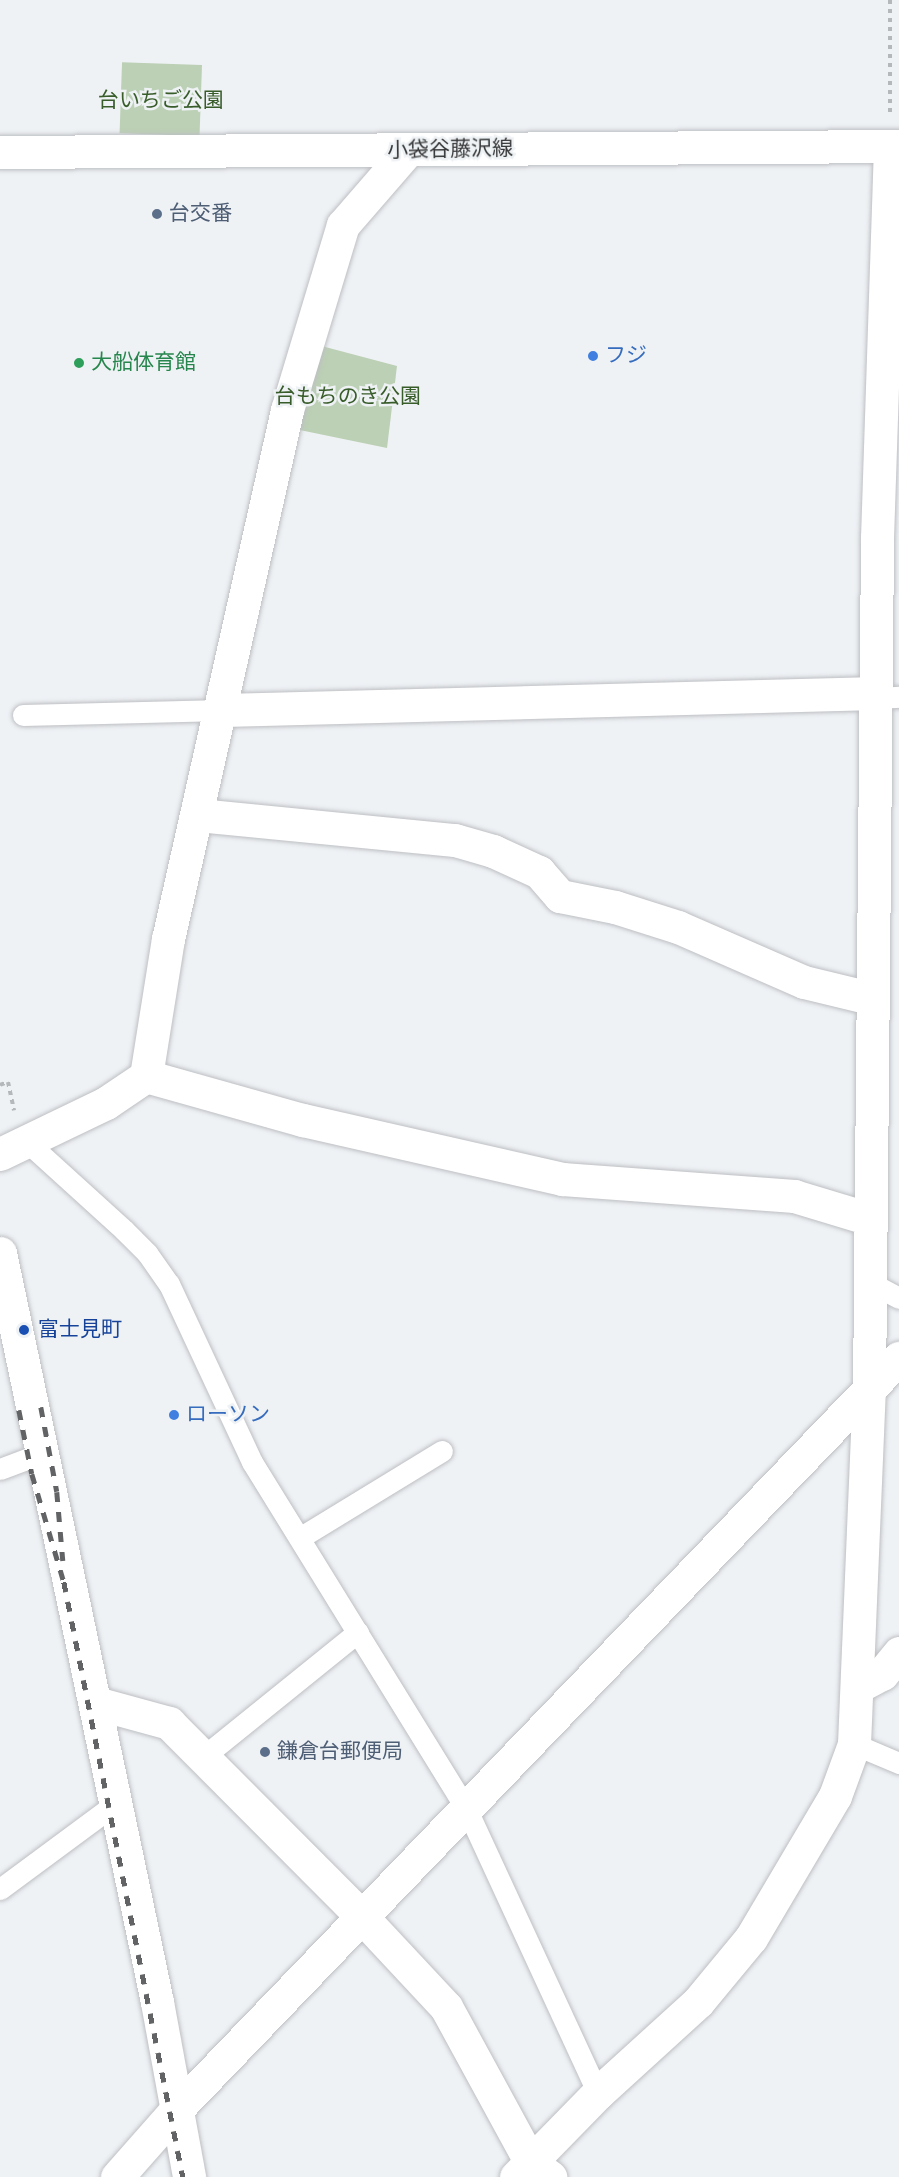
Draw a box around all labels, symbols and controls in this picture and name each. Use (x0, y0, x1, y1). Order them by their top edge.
park label: 台いちご公園 (98, 88, 224, 114)
street label: 小袋谷藤沢線 (387, 136, 513, 164)
place label: 台交番 (169, 201, 232, 227)
marker: 台交番 (150, 207, 164, 221)
place label: フジ (605, 343, 647, 369)
marker: フジ (586, 349, 600, 363)
place label: 大船体育館 (91, 350, 196, 376)
marker: 大船体育館 (72, 356, 86, 370)
park label: 台もちのき公園 (275, 384, 421, 410)
place label: 富士見町 (38, 1317, 122, 1343)
marker: 富士見町 (15, 1321, 33, 1339)
place label: ローソン (186, 1402, 270, 1428)
marker: ローソン (167, 1408, 181, 1422)
place label: 鎌倉台郵便局 (277, 1739, 403, 1765)
marker: 鎌倉台郵便局 (258, 1745, 272, 1759)

